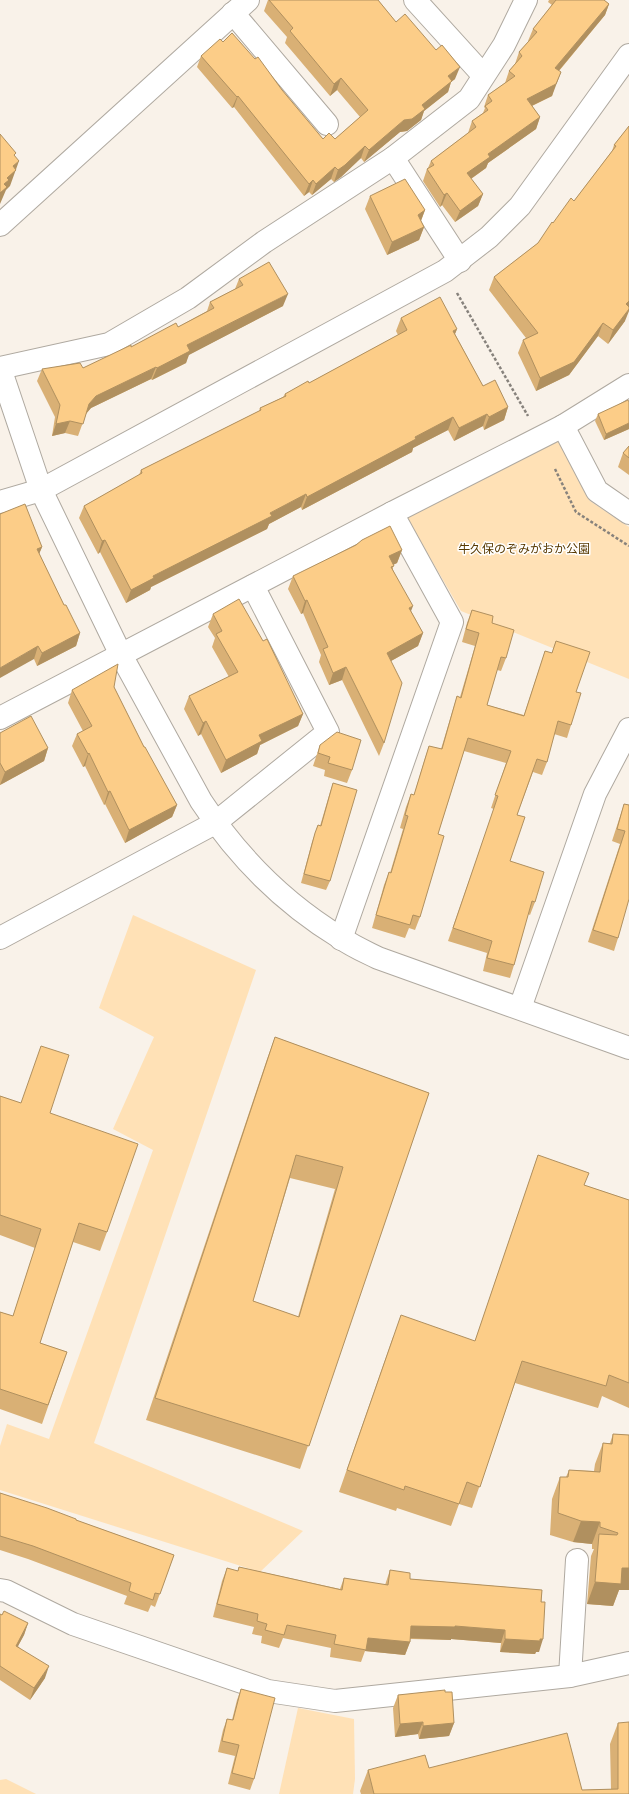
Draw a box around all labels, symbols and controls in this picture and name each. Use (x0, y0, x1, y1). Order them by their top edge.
park label: 牛久保のぞみがおか公園 (458, 542, 590, 556)

